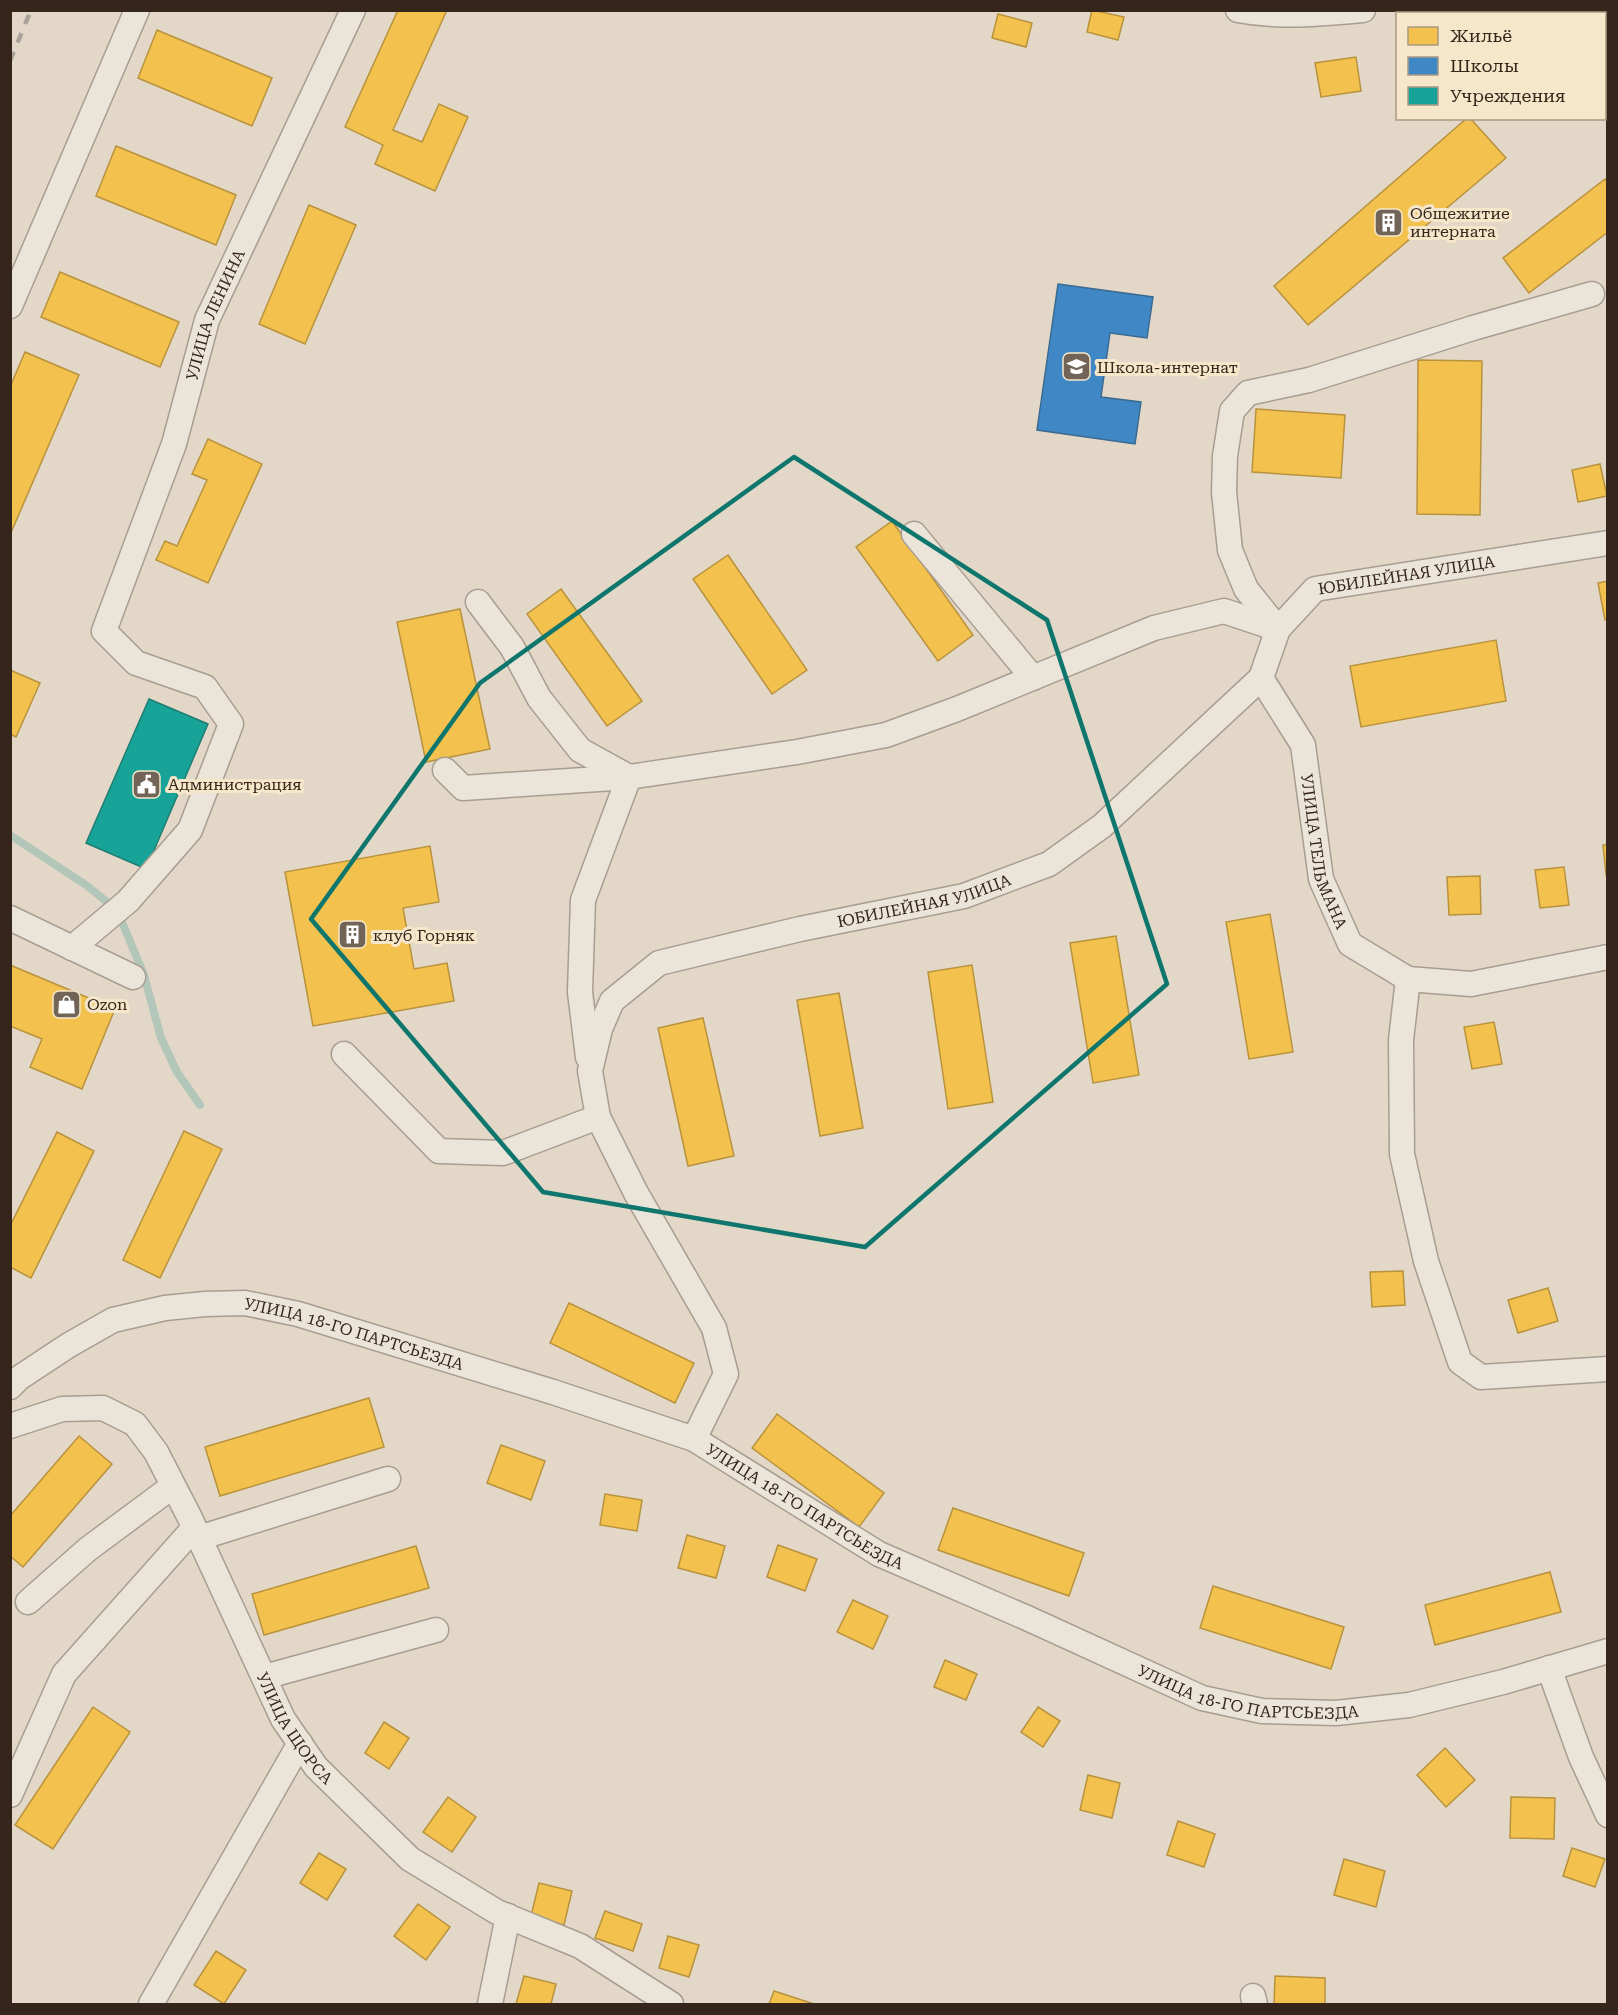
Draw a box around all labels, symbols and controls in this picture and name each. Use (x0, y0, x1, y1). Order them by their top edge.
legend (1396, 12, 1606, 120)
text: Жильё (1450, 25, 1512, 46)
text: Школы (1450, 55, 1519, 76)
text: Учреждения (1450, 85, 1565, 106)
place label: Общежитие интерната (1410, 204, 1510, 241)
building icon: Общежитие интерната (1373, 206, 1405, 238)
street label: УЛИЦА ЛЕНИНА (182, 245, 249, 383)
school or university icon: Школа-интернат (1060, 351, 1092, 383)
place label: Школа-интернат (1097, 358, 1238, 377)
street label: ЮБИЛЕЙНАЯ УЛИЦА (1317, 551, 1497, 598)
public building icon: Администрация (131, 768, 163, 800)
street label: УЛИЦА ТЕЛЬМАНА (1297, 773, 1352, 933)
place label: Администрация (168, 775, 302, 794)
street label: ЮБИЛЕЙНАЯ УЛИЦА (835, 869, 1014, 931)
building icon: клуб Горняк (336, 919, 368, 951)
place label: клуб Горняк (373, 926, 475, 945)
shop icon: Ozon (50, 988, 82, 1020)
place label: Ozon (87, 995, 127, 1014)
street label: УЛИЦА 18-ГО ПАРТСЬЕЗДА (242, 1294, 467, 1374)
street label: УЛИЦА 18-ГО ПАРТСЬЕЗДА (703, 1439, 907, 1573)
street label: УЛИЦА 18-ГО ПАРТСЬЕЗДА (1135, 1660, 1360, 1723)
street label: УЛИЦА ЩОРСА (253, 1669, 338, 1788)

